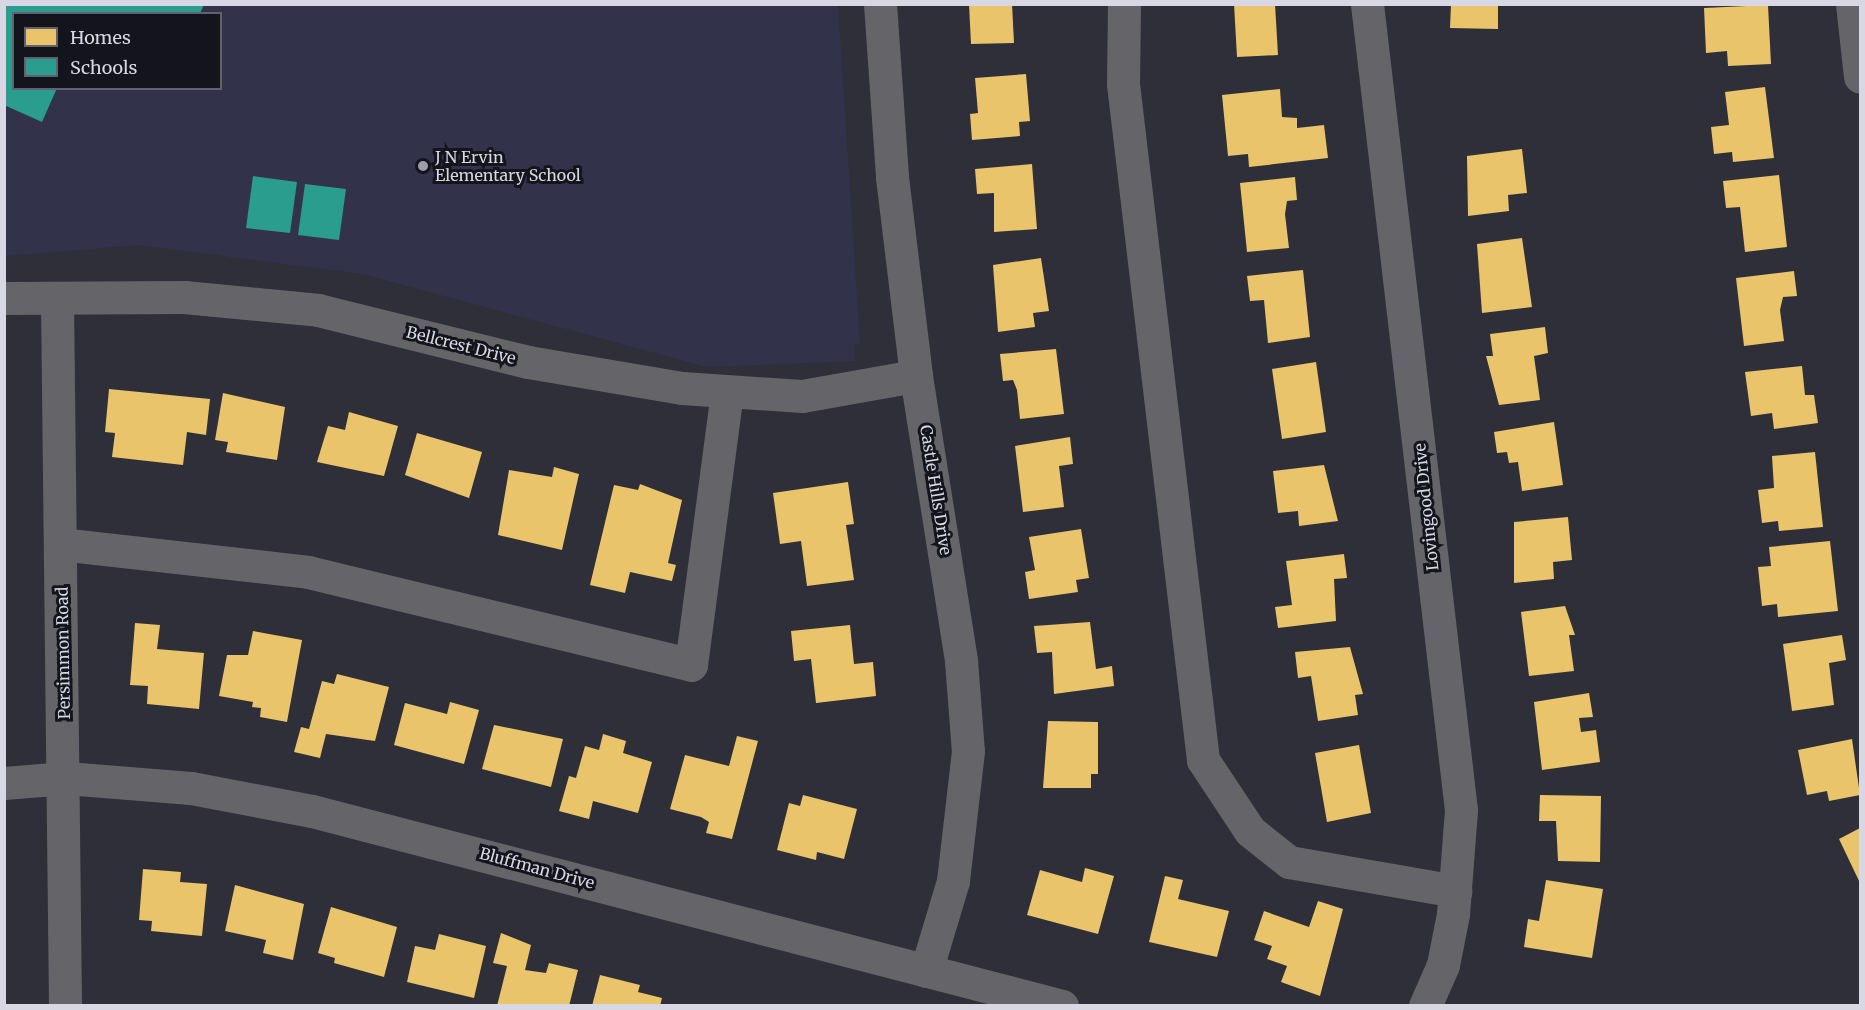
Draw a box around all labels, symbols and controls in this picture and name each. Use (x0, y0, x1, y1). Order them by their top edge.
legend (12, 12, 222, 90)
text: Homes (70, 26, 131, 49)
text: Schools (70, 56, 137, 79)
place label: J N Ervin Elementary School (435, 147, 581, 185)
marker: J N Ervin Elementary School (416, 159, 430, 173)
street label: Bellcrest Drive (404, 322, 518, 368)
street label: Castle Hills Drive (916, 424, 956, 556)
street label: Lovingood Drive (1410, 442, 1442, 572)
street label: Persimmon Road (52, 587, 74, 719)
street label: Bluffman Drive (477, 843, 597, 893)

